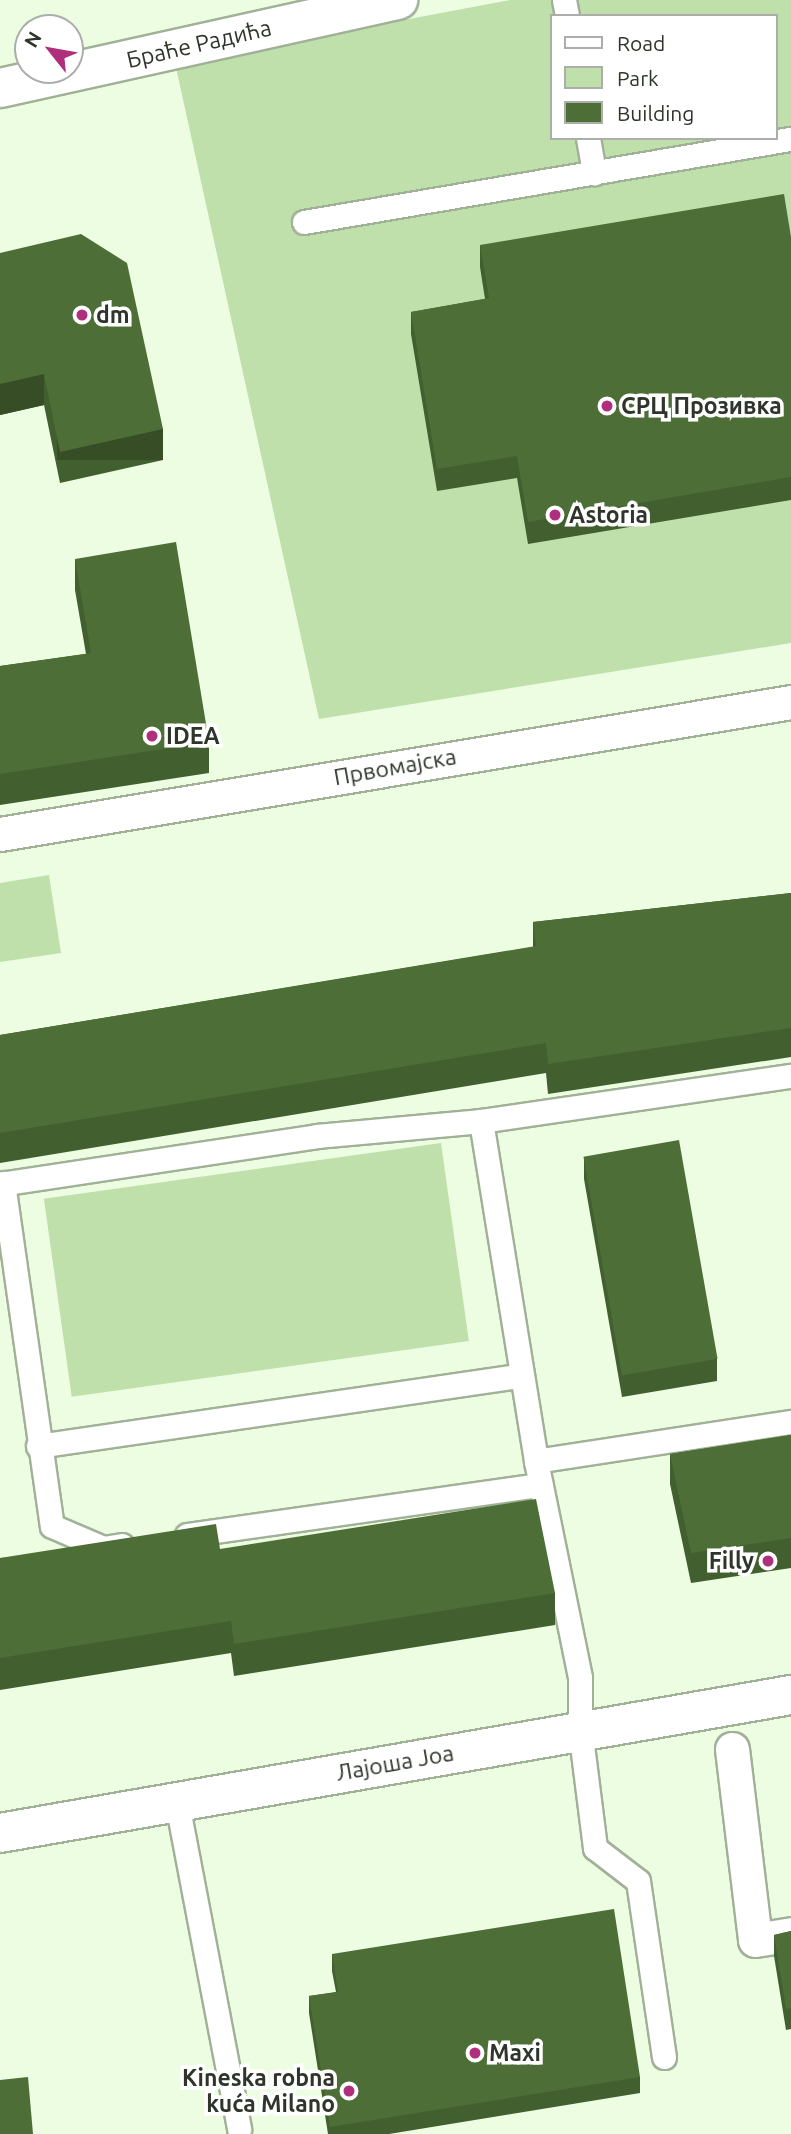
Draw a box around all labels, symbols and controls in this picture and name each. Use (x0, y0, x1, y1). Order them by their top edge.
north arrow (14, 14, 84, 84)
street label: Браће Радића (124, 14, 274, 74)
legend (550, 14, 777, 140)
text: N (20, 27, 46, 51)
text: Road (617, 31, 665, 55)
text: Park (617, 66, 659, 90)
text: Building (617, 101, 694, 125)
place label: dm (96, 301, 130, 329)
marker: dm (74, 307, 90, 323)
place label: СРЦ Прозивка (621, 392, 782, 420)
marker: СРЦ Прозивка (599, 398, 615, 414)
place label: Astoria (569, 501, 648, 529)
marker: Astoria (547, 507, 563, 523)
place label: IDEA (166, 722, 220, 750)
marker: IDEA (144, 728, 160, 744)
street label: Првомајска (332, 743, 458, 791)
place label: Filly (709, 1547, 754, 1575)
marker: Filly (760, 1553, 776, 1569)
street label: Лајоша Јоа (334, 1739, 456, 1787)
place label: Maxi (489, 2039, 541, 2067)
marker: Maxi (467, 2045, 483, 2061)
place label: Kineska robna kuća Milano (182, 2064, 335, 2118)
marker: Kineska robna kuća Milano (341, 2083, 357, 2099)

